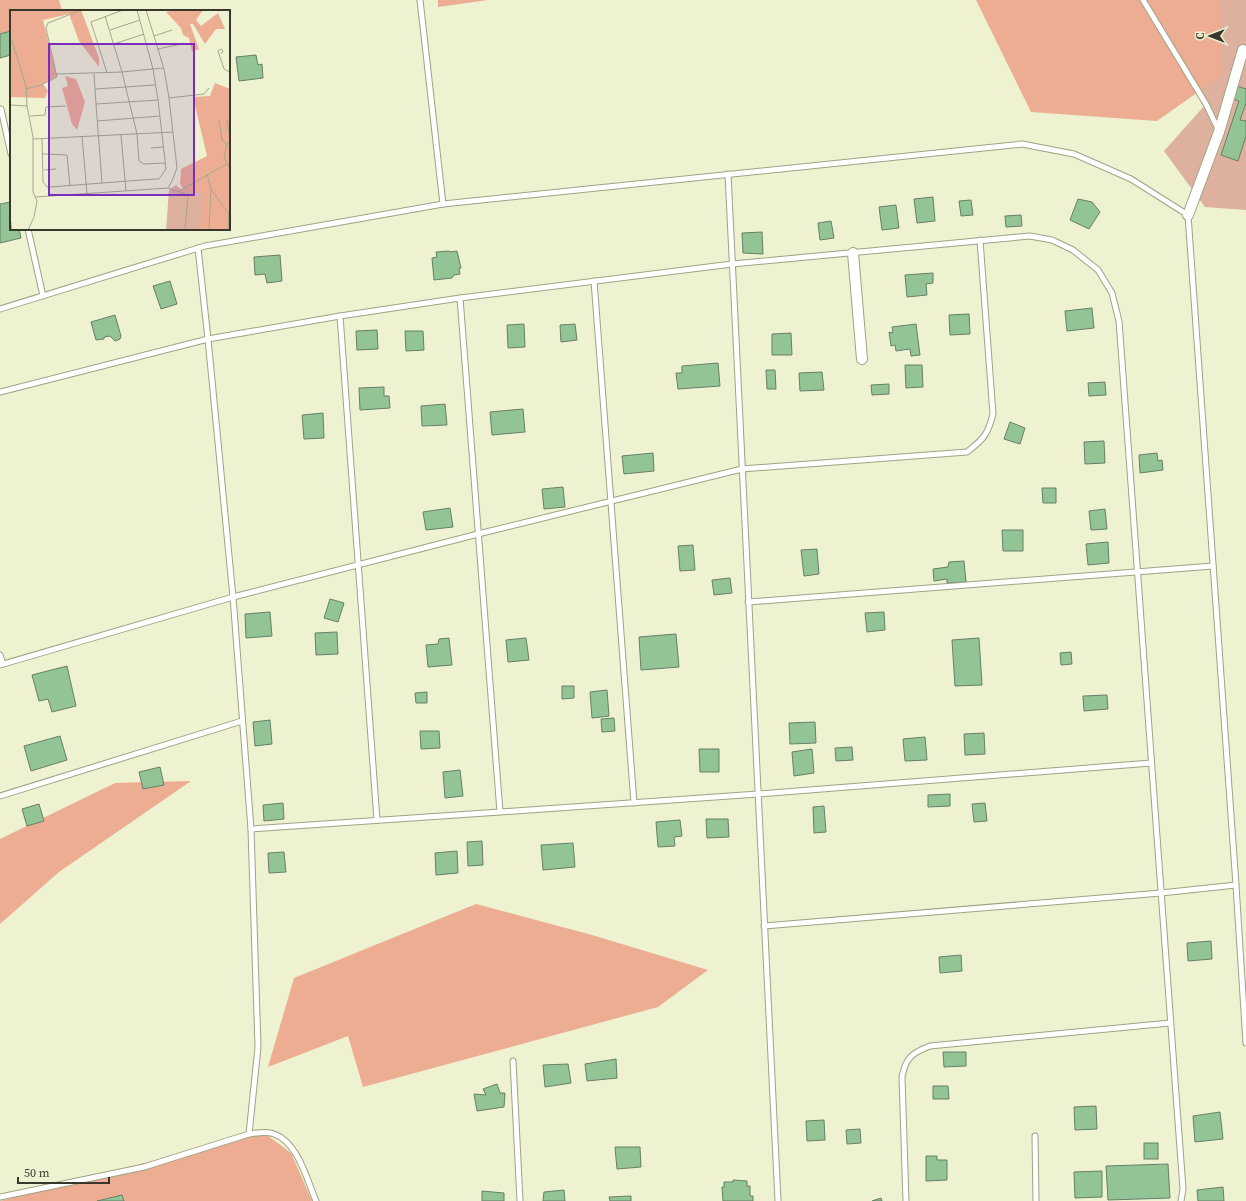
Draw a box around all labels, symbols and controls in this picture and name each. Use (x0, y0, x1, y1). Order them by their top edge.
inset map (10, 10, 230, 230)
north arrow (1190, 16, 1230, 56)
text: С (1193, 32, 1208, 39)
scale bar (18, 1159, 109, 1185)
text: 50 m (24, 1165, 50, 1181)

